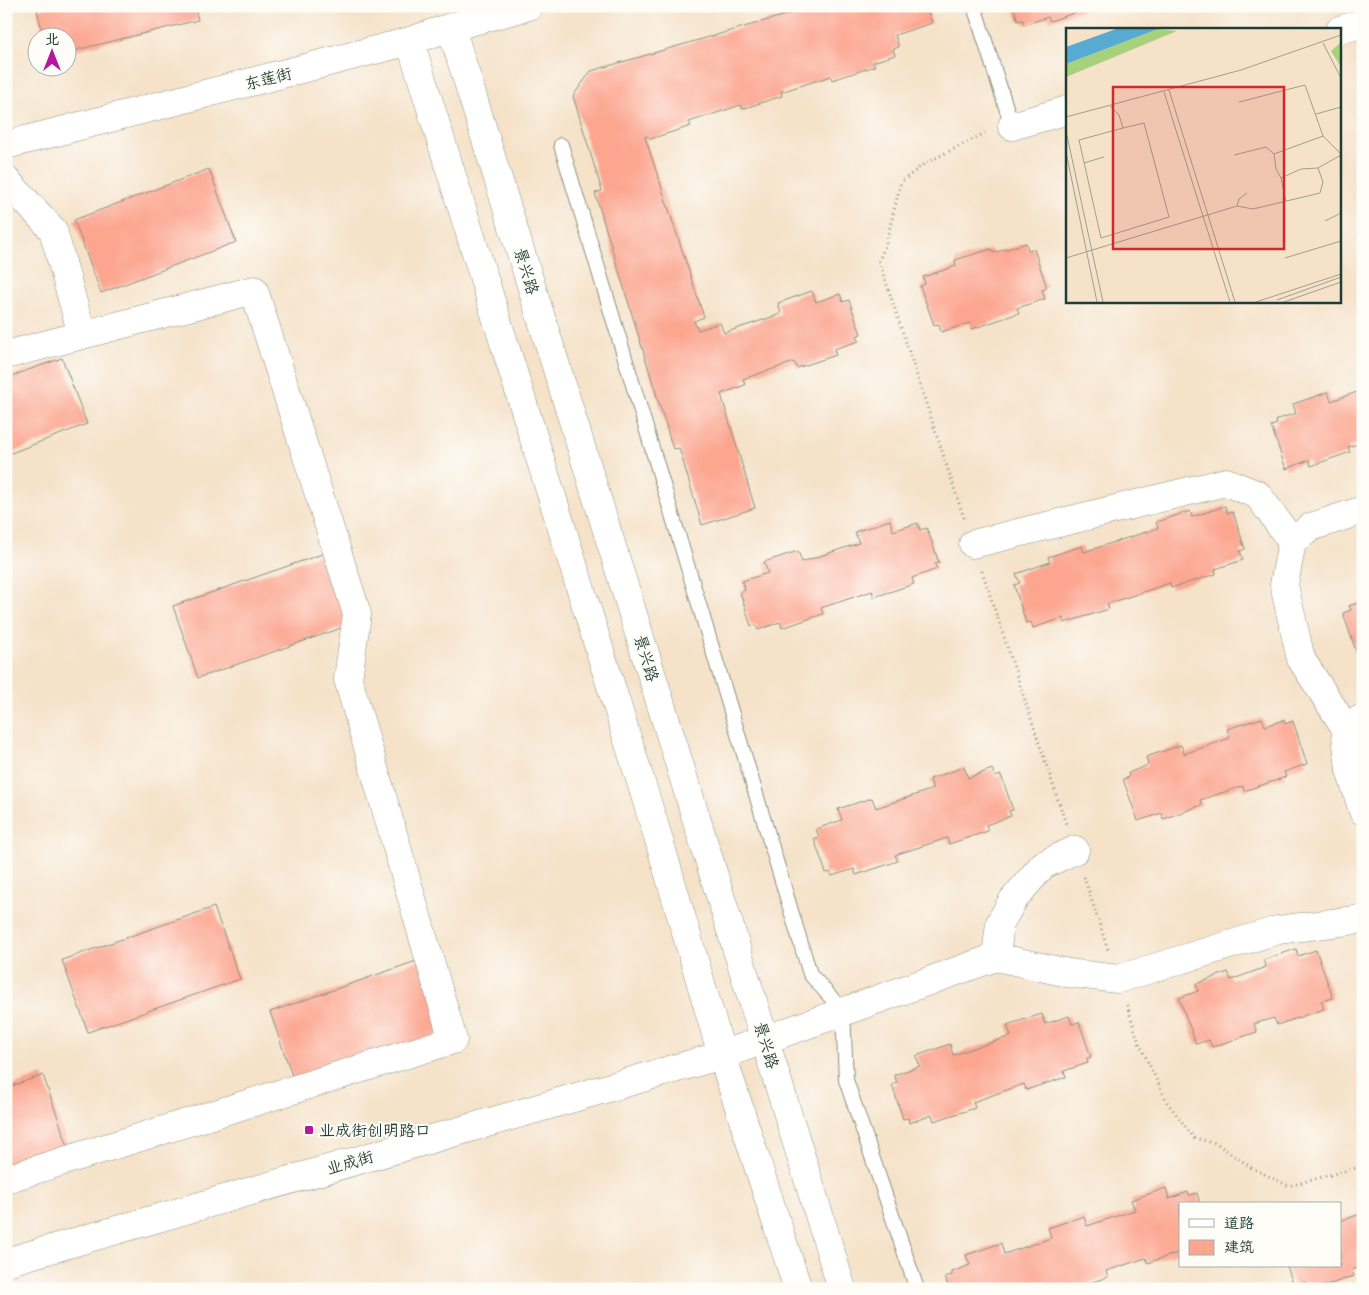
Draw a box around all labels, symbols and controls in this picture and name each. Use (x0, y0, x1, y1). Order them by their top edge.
north arrow (28, 28, 78, 78)
inset map (1066, 28, 1342, 302)
text: 北 (45, 30, 59, 48)
street label: 东莲街 (242, 62, 294, 94)
street label: 景兴路 (510, 245, 544, 297)
street label: 景兴路 (630, 632, 664, 684)
street label: 景兴路 (750, 1019, 784, 1071)
place label: 业成街创明路口 (319, 1120, 431, 1140)
marker: 业成街创明路口 (303, 1124, 315, 1136)
street label: 业成街 (324, 1146, 376, 1178)
legend (1179, 1202, 1342, 1268)
text: 道路 (1224, 1213, 1254, 1232)
text: 建筑 (1224, 1237, 1254, 1256)

